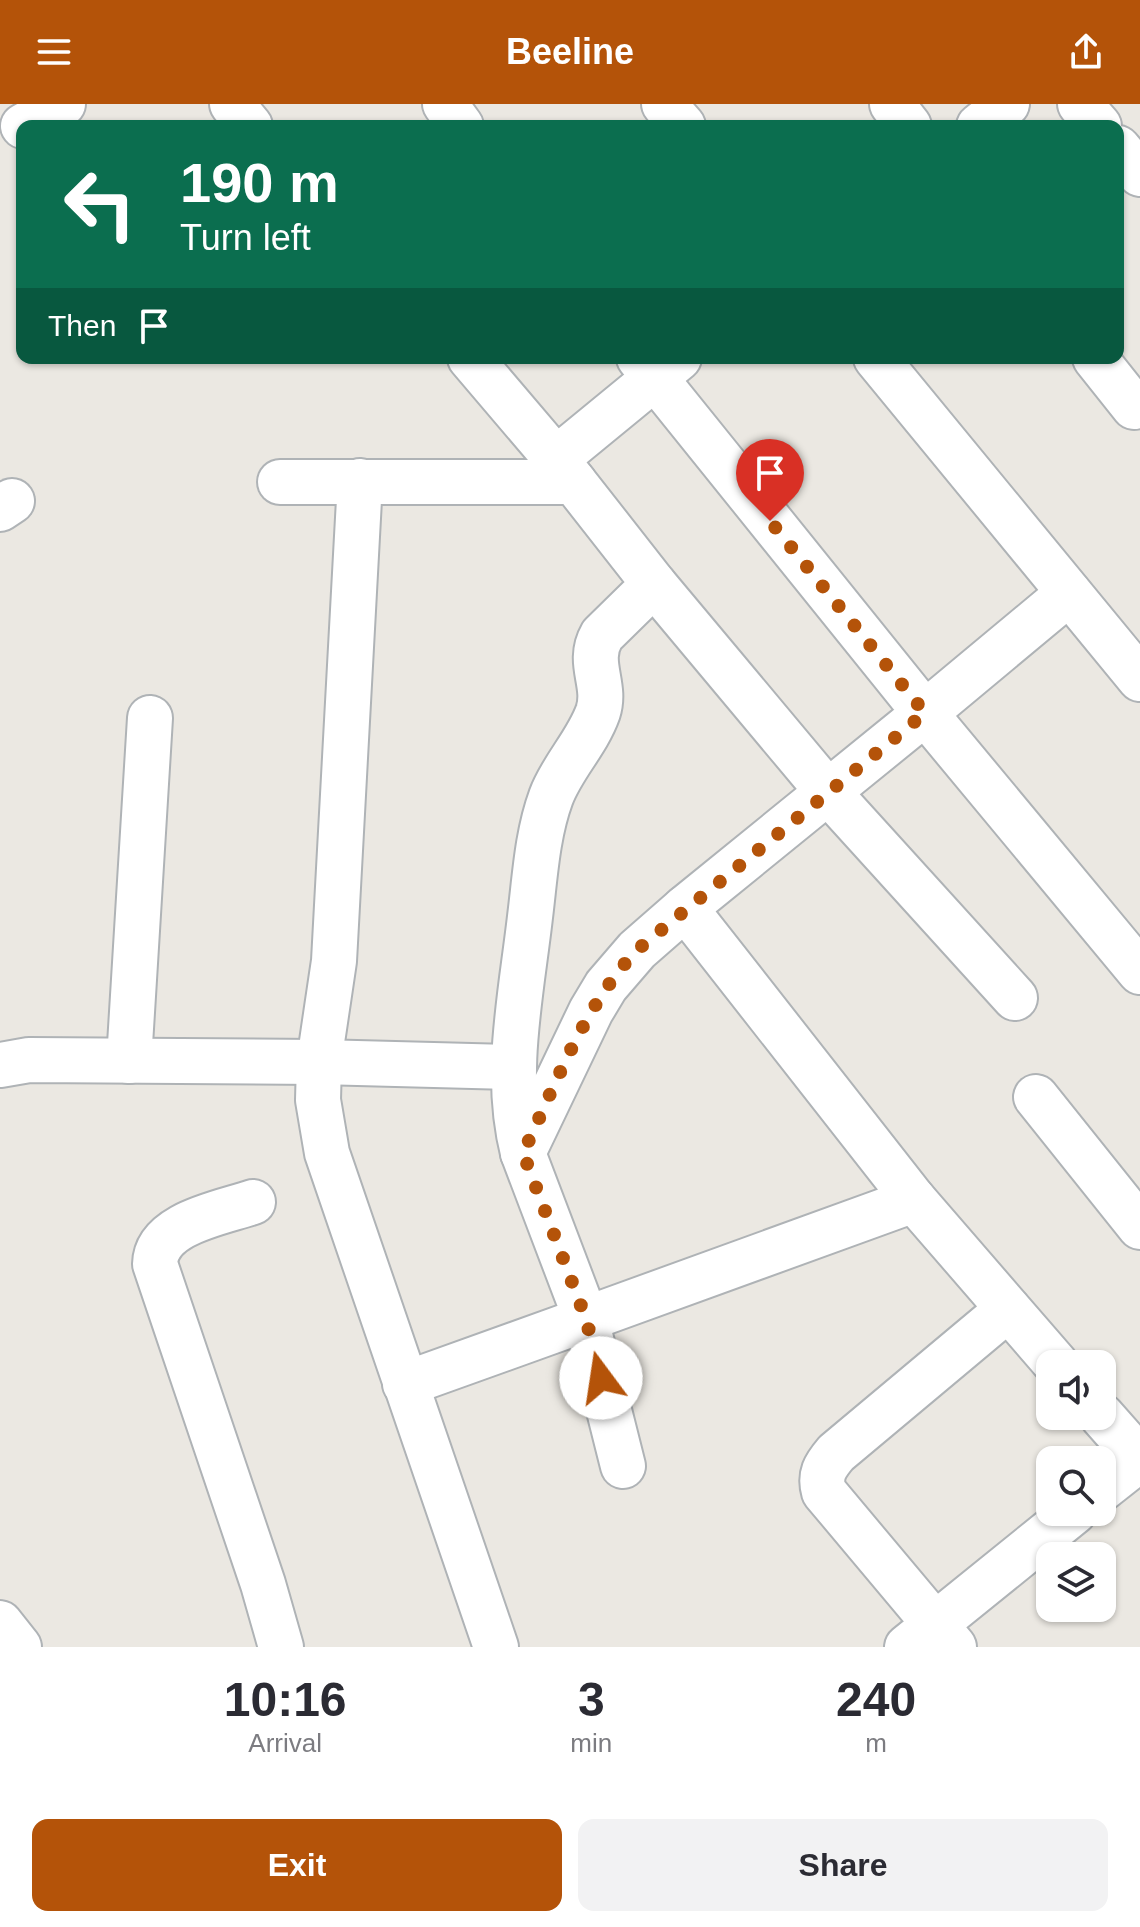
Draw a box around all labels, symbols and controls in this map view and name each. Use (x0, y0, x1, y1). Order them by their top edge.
icon: menu (32, 30, 76, 74)
icon: share (1064, 30, 1108, 74)
text: Beeline (506, 31, 634, 72)
text: 190 m (180, 151, 339, 214)
icon: left (48, 152, 152, 256)
text: Turn left (180, 217, 311, 258)
icon: arrive (132, 304, 176, 348)
text: Then (48, 309, 116, 342)
pin (736, 439, 804, 521)
icon: arrive (748, 451, 792, 495)
position arrow (559, 1336, 643, 1420)
map controls (1036, 1350, 1116, 1622)
button: sound (1036, 1350, 1116, 1430)
button: search (1036, 1446, 1116, 1526)
button: layers (1036, 1542, 1116, 1622)
text: 10:16 (224, 1673, 347, 1726)
text: 3 (578, 1673, 605, 1726)
text: 240 (836, 1673, 916, 1726)
text: Arrival (248, 1728, 322, 1758)
text: min (570, 1728, 612, 1758)
text: m (865, 1728, 887, 1758)
button: Exit (32, 1819, 562, 1911)
button: Share (578, 1819, 1108, 1911)

